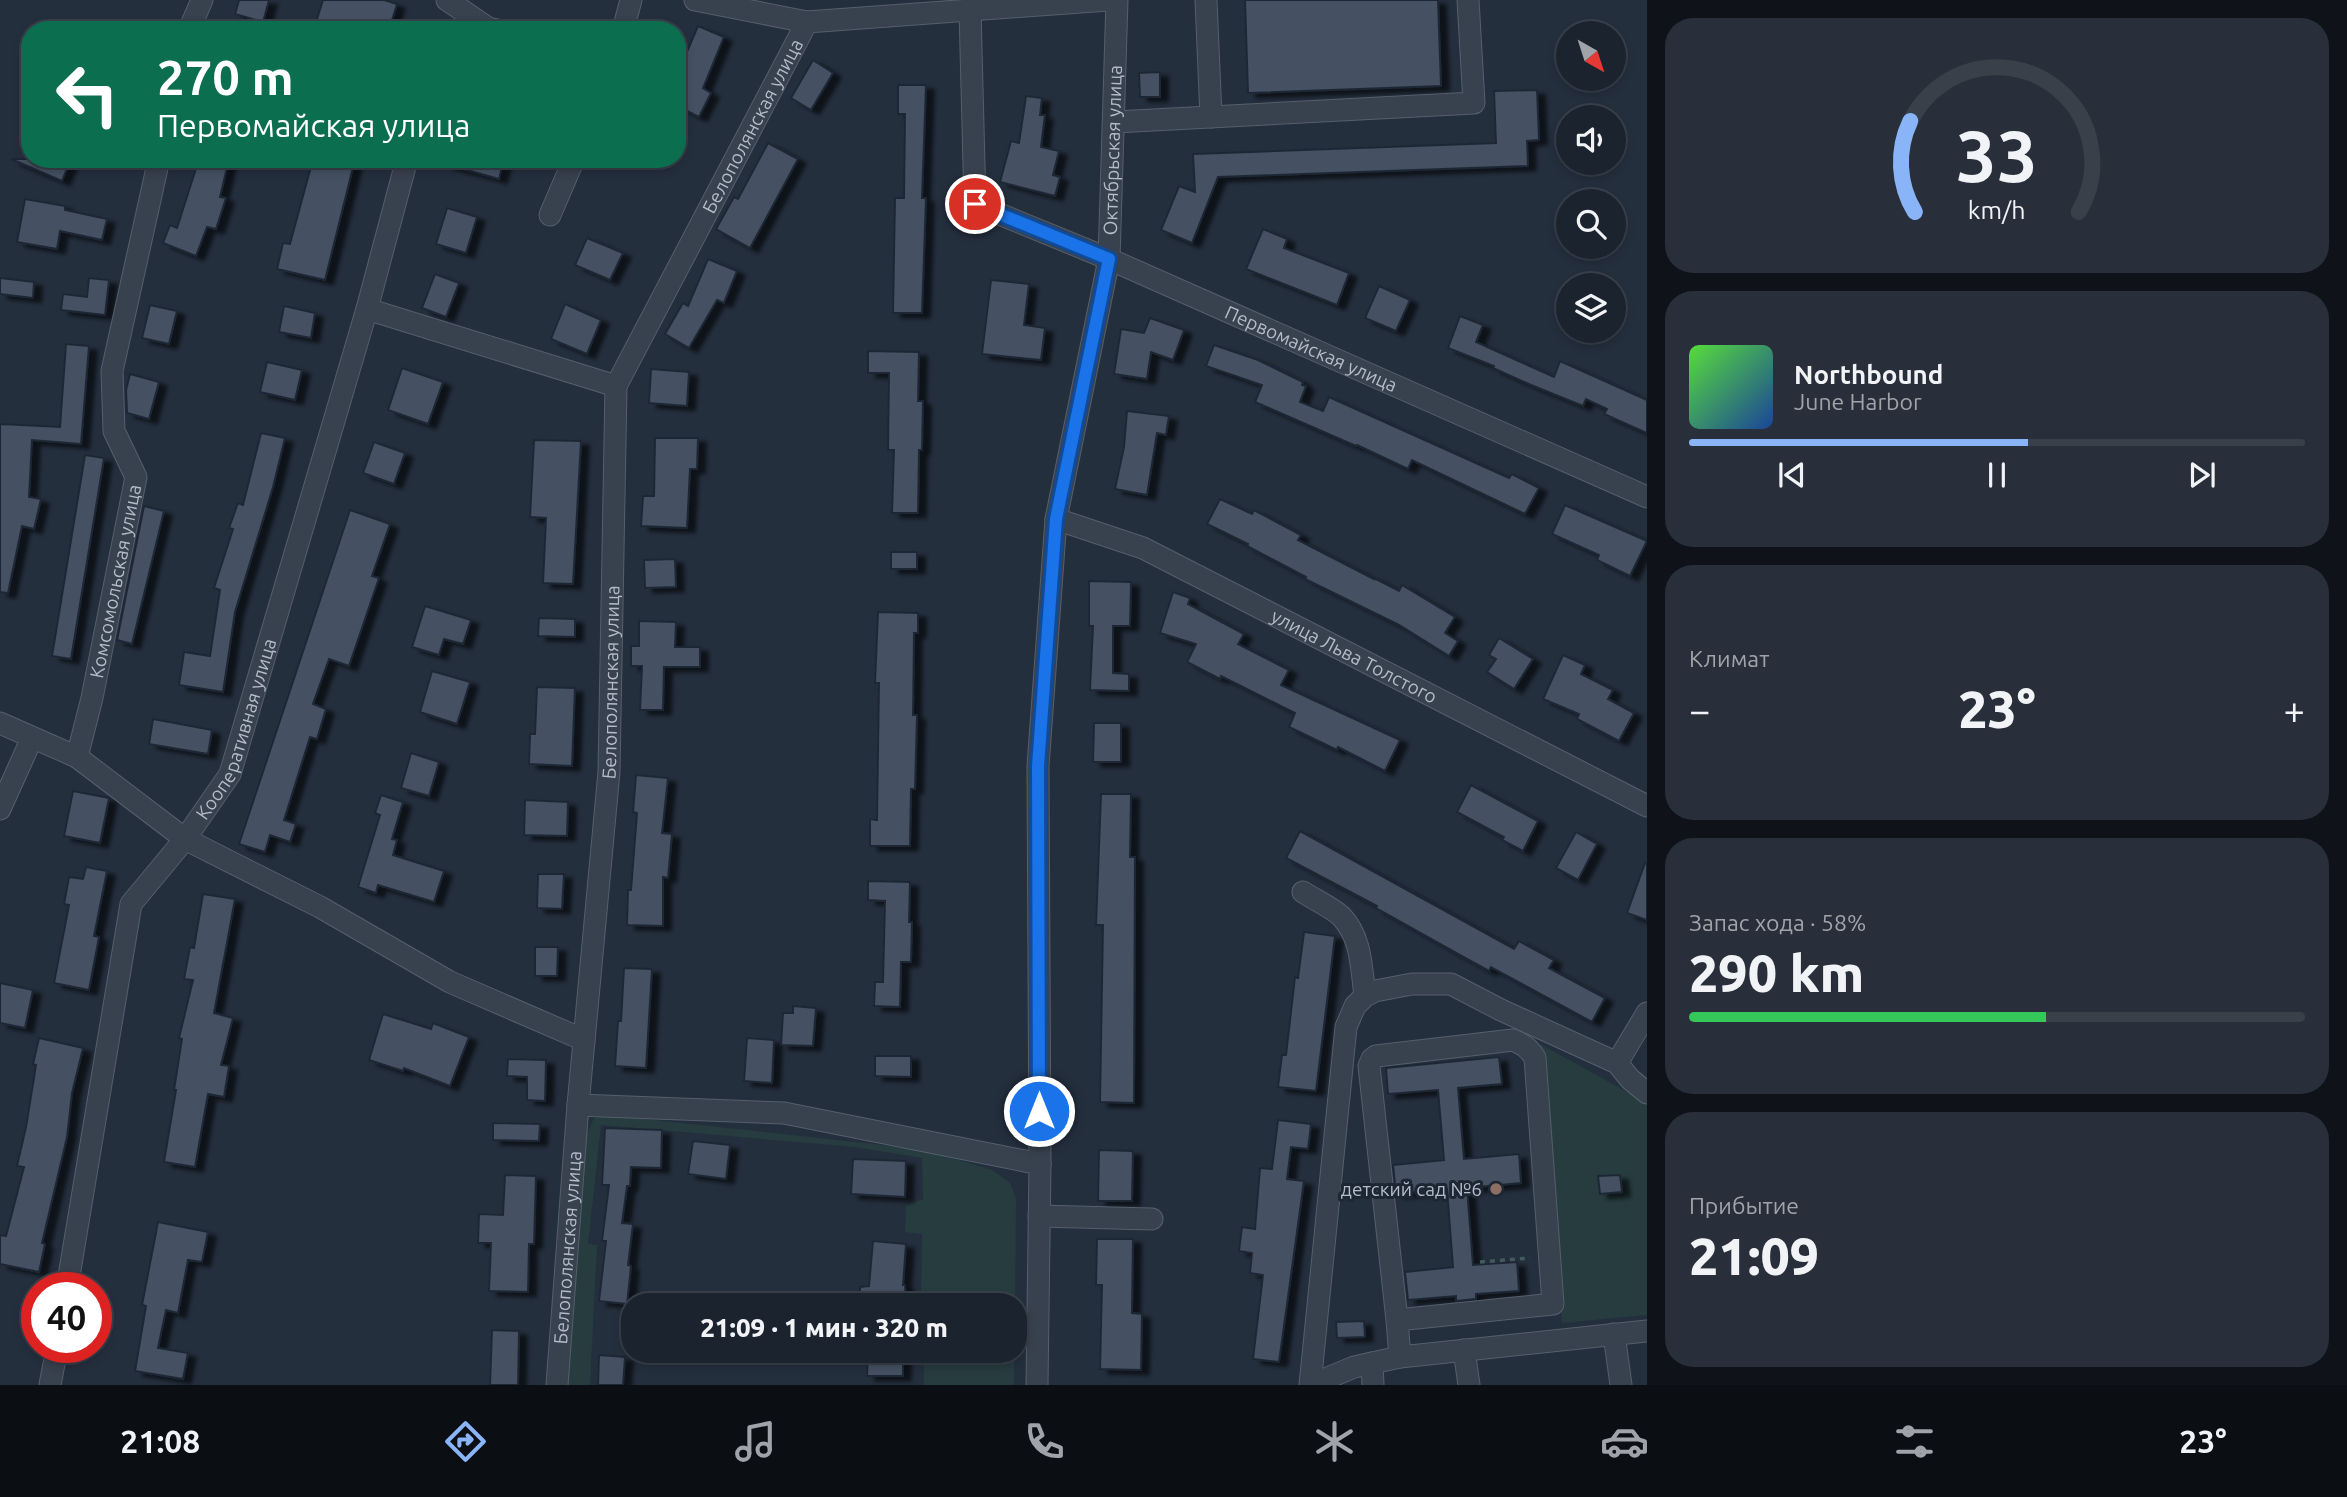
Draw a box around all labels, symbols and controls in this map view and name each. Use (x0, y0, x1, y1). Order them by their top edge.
north arrow (1556, 21, 1626, 91)
map controls (1556, 21, 1626, 343)
street label: Белополянская улица (698, 35, 807, 217)
icon: left (42, 49, 133, 140)
text: 270 m (157, 49, 294, 104)
street label: Октябрьская улица (1099, 65, 1126, 236)
button: sound (1556, 105, 1626, 175)
text: Первомайская улица (157, 107, 470, 143)
text: 33 (1956, 114, 2038, 196)
pin (945, 174, 1005, 234)
icon: arrive (956, 185, 994, 223)
button: search (1556, 189, 1626, 259)
text: km/h (1968, 196, 2026, 224)
button: layers (1556, 273, 1626, 343)
street label: Первомайская улица (1222, 301, 1401, 396)
text: Northbound (1794, 360, 1943, 389)
text: June Harbor (1794, 389, 1922, 414)
icon: previous (1773, 456, 1811, 494)
icon: pause (1978, 456, 2016, 494)
icon: next (2183, 456, 2221, 494)
street label: Комсомольская улица (85, 482, 145, 680)
street label: Белополянская улица (597, 585, 623, 780)
street label: улица Льва Толстого (1268, 605, 1441, 708)
street label: Кооперативная улица (191, 636, 280, 824)
text: Климат (1689, 646, 1769, 671)
text: 23° (1958, 680, 2036, 738)
text: − (1689, 689, 1710, 731)
text: + (2284, 689, 2305, 731)
text: Запас хода · 58% (1689, 910, 1866, 935)
text: 290 km (1689, 944, 1864, 1002)
position arrow (1002, 1074, 1076, 1148)
street label: Белополянская улица (549, 1150, 586, 1345)
place label: детский сад №6 (1341, 1178, 1482, 1200)
marker: детский сад №6 (1488, 1181, 1504, 1197)
text: Прибытие (1689, 1193, 1799, 1218)
text: 21:09 (1689, 1227, 1819, 1285)
speed limit sign: 40 (21, 1272, 112, 1363)
text: 21:09 · 1 мин · 320 m (700, 1313, 948, 1342)
icon: directions (441, 1417, 490, 1466)
icon: music (731, 1417, 780, 1466)
icon: phone (1020, 1417, 1069, 1466)
icon: climate (1310, 1417, 1359, 1466)
icon: car (1600, 1417, 1649, 1466)
icon: filters (1890, 1417, 1939, 1466)
text: 21:08 (120, 1423, 200, 1459)
text: 23° (2179, 1423, 2227, 1459)

